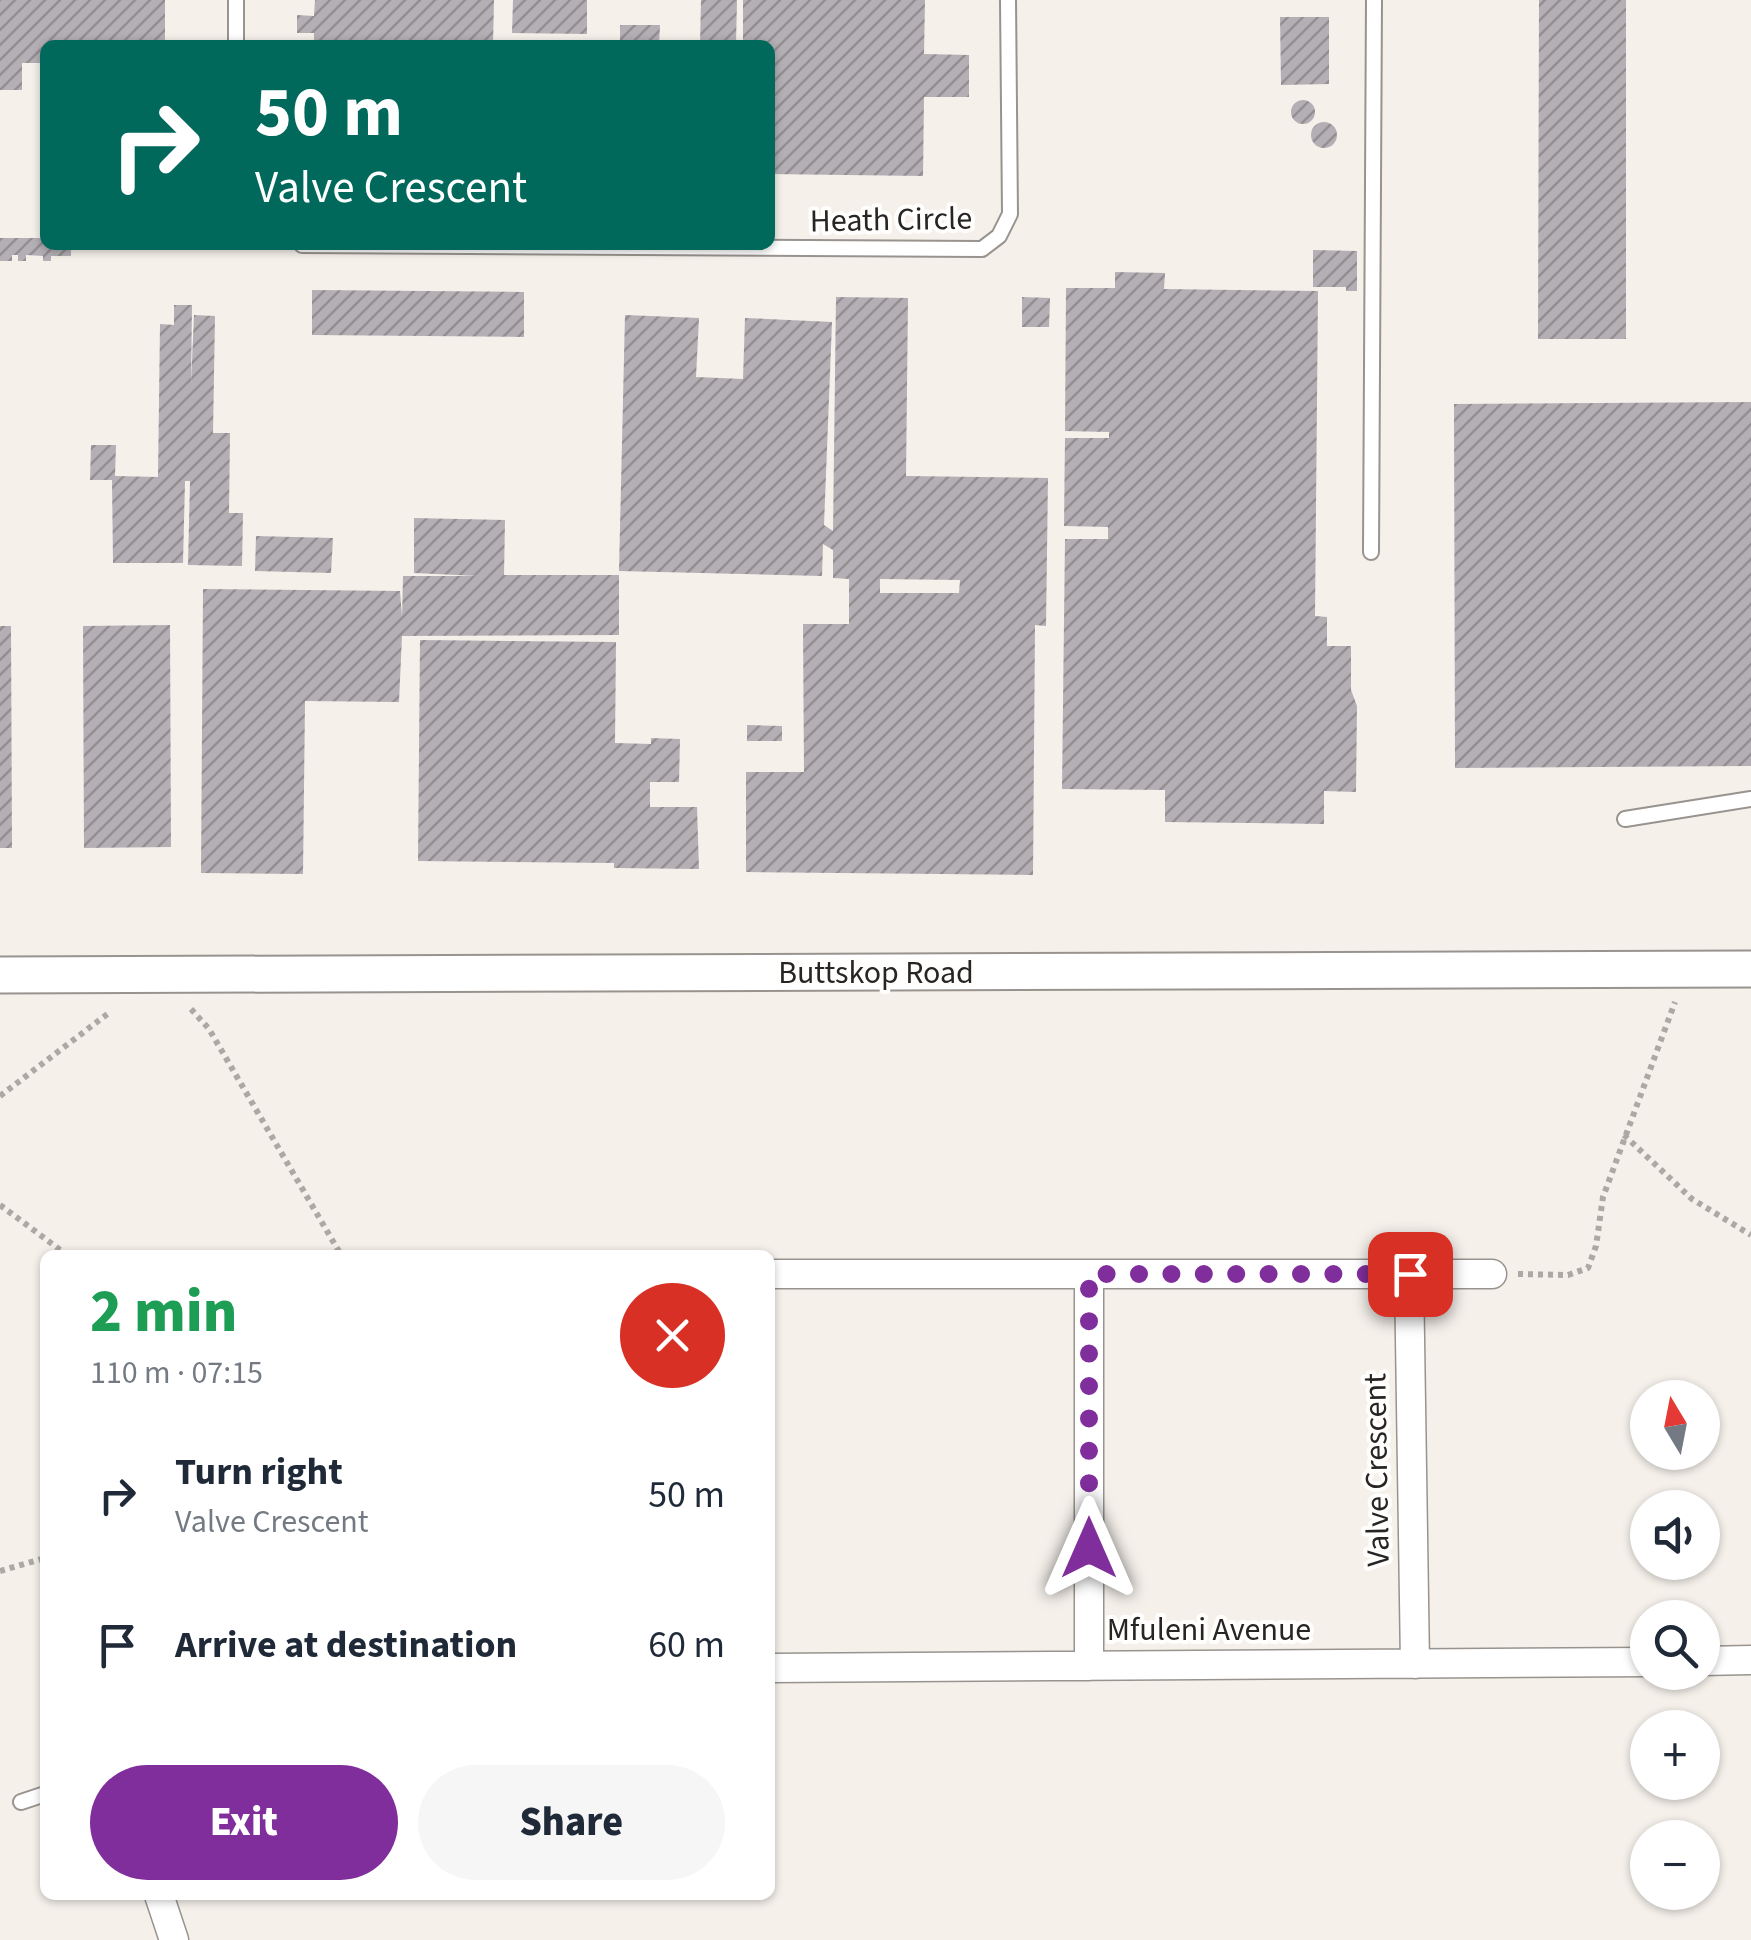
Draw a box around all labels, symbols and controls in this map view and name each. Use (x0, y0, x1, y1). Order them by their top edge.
text: 50 m (255, 63, 403, 163)
icon: right (90, 80, 220, 210)
text: Valve Crescent (255, 156, 527, 220)
street label: Heath Circle (810, 196, 972, 244)
street label: Buttskop Road (778, 950, 974, 996)
pin (1368, 1232, 1453, 1317)
icon: arrive (1383, 1247, 1438, 1302)
text: 2 min (90, 1270, 237, 1355)
button: close (620, 1283, 725, 1388)
text: 110 m · 07:15 (90, 1350, 263, 1396)
street label: Valve Crescent (1352, 1373, 1402, 1567)
north arrow (1630, 1380, 1720, 1470)
map controls (1630, 1380, 1720, 1910)
text: Turn right (175, 1445, 343, 1499)
icon: right (90, 1468, 145, 1523)
text: 50 m (648, 1468, 725, 1522)
button: sound (1630, 1490, 1720, 1580)
position arrow (1037, 1496, 1141, 1600)
text: Valve Crescent (175, 1499, 369, 1545)
button: search (1630, 1600, 1720, 1690)
street label: Mfuleni Avenue (1107, 1607, 1311, 1653)
icon: arrive (90, 1618, 145, 1673)
text: Arrive at destination (175, 1618, 517, 1672)
text: 60 m (648, 1618, 725, 1672)
button: + (1630, 1710, 1720, 1800)
button: Exit (90, 1765, 398, 1880)
button: Share (418, 1765, 725, 1880)
button: − (1630, 1820, 1720, 1910)

